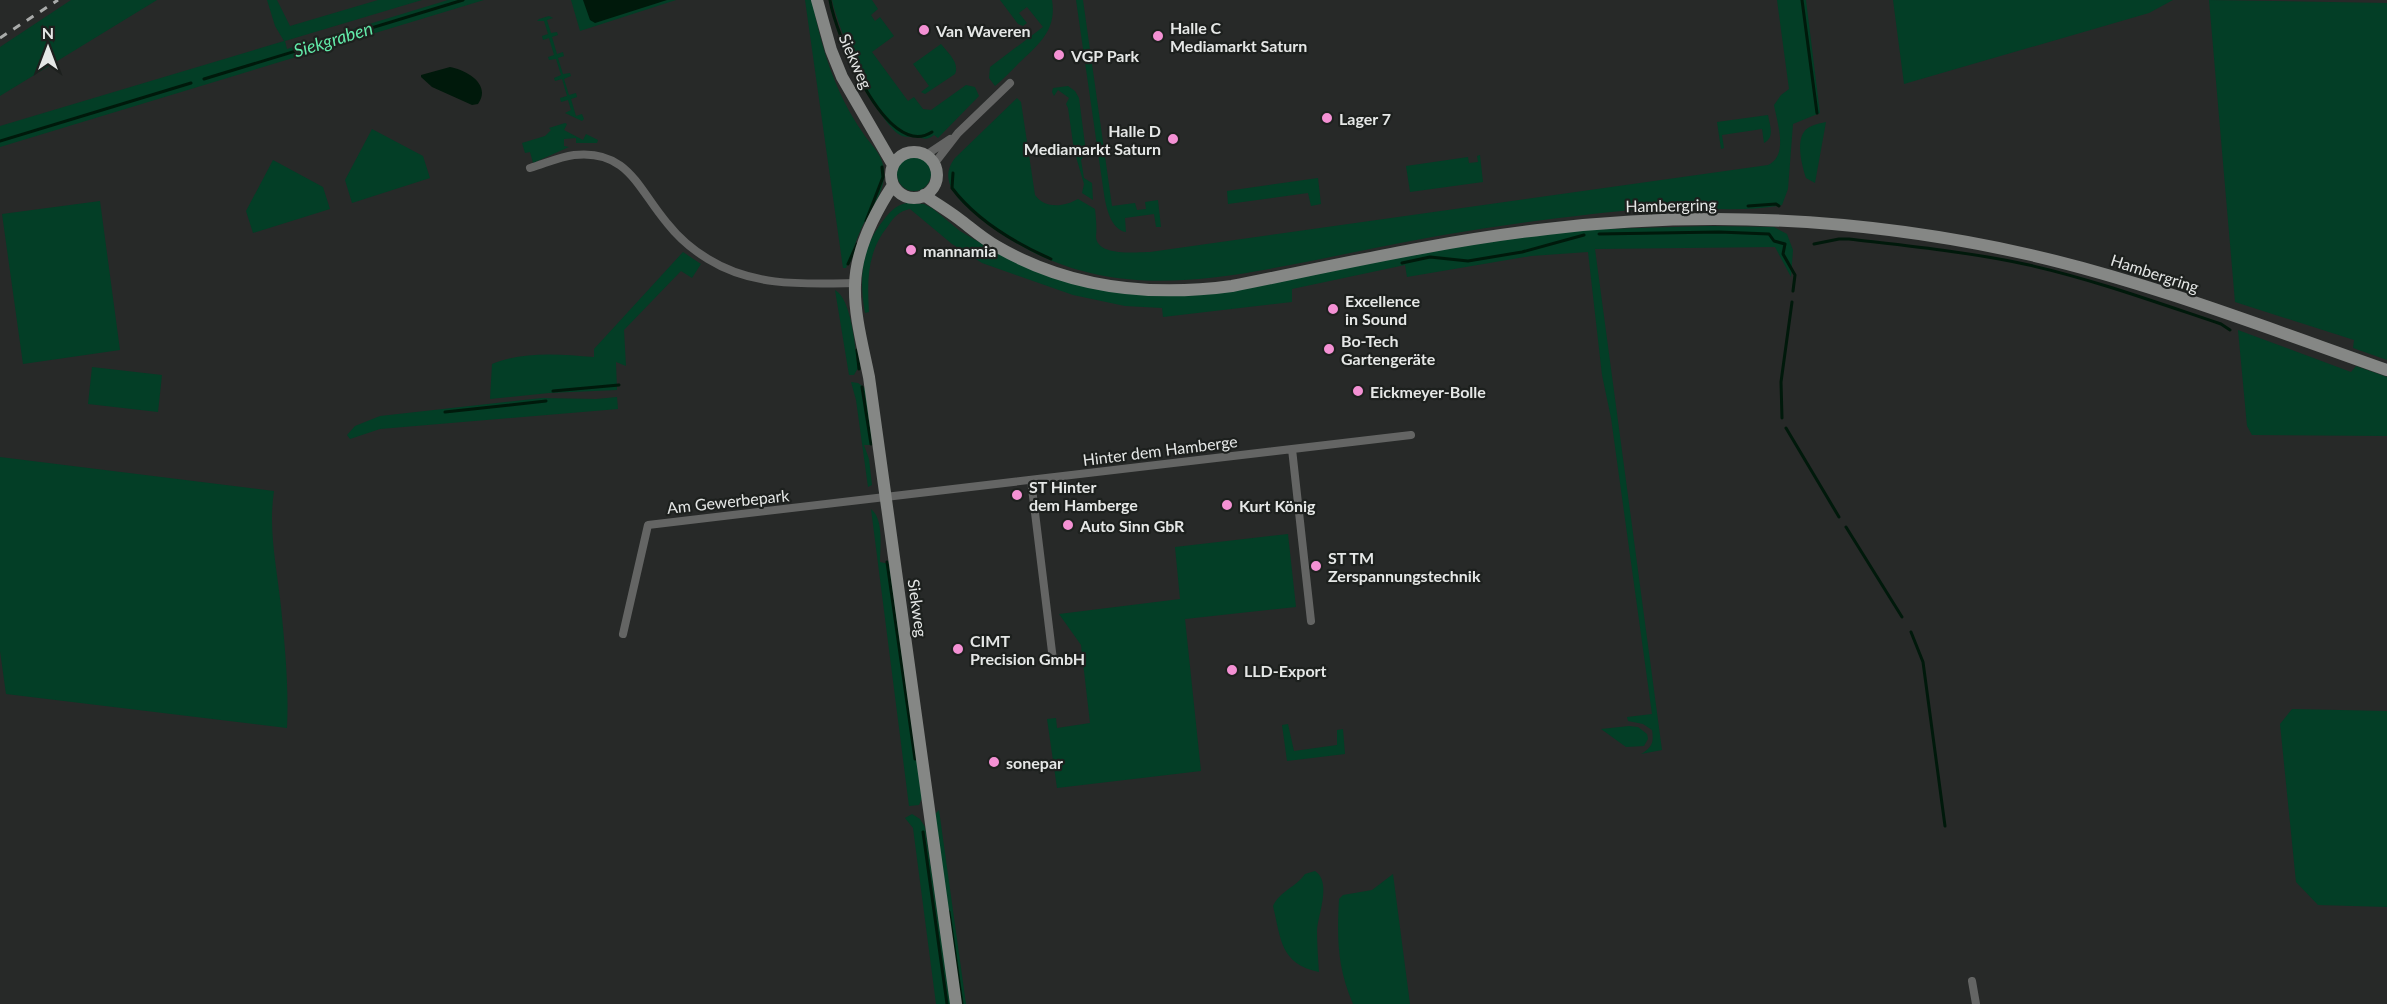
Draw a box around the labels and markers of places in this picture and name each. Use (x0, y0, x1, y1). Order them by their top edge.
place label: Halle C Mediamarkt Saturn (1170, 18, 1307, 55)
place label: Van Waveren (935, 21, 1031, 40)
marker: Van Waveren (917, 23, 931, 37)
marker: Halle C Mediamarkt Saturn (1151, 29, 1165, 43)
place label: VGP Park (1070, 46, 1139, 65)
marker: VGP Park (1052, 48, 1066, 62)
place label: Lager 7 (1339, 109, 1391, 128)
marker: Lager 7 (1320, 111, 1334, 125)
place label: Halle D Mediamarkt Saturn (1024, 121, 1161, 158)
marker: Halle D Mediamarkt Saturn (1166, 132, 1180, 146)
place label: mannamia (923, 241, 996, 260)
marker: mannamia (904, 243, 918, 257)
place label: Excellence in Sound (1345, 291, 1420, 328)
marker: Excellence in Sound (1326, 302, 1340, 316)
place label: Bo-Tech Gartengeräte (1341, 331, 1436, 368)
marker: Bo-Tech Gartengeräte (1322, 342, 1336, 356)
place label: Eickmeyer-Bolle (1370, 382, 1486, 401)
marker: Eickmeyer-Bolle (1351, 384, 1365, 398)
place label: ST Hinter dem Hamberge (1029, 477, 1138, 514)
marker: ST Hinter dem Hamberge (1010, 488, 1024, 502)
place label: Kurt König (1239, 496, 1316, 515)
marker: Kurt König (1220, 498, 1234, 512)
place label: Auto Sinn GbR (1079, 516, 1185, 535)
marker: Auto Sinn GbR (1061, 518, 1075, 532)
place label: ST TM Zerspannungstechnik (1328, 548, 1481, 585)
marker: ST TM Zerspannungstechnik (1309, 559, 1323, 573)
place label: CIMT Precision GmbH (970, 631, 1085, 668)
marker: CIMT Precision GmbH (951, 642, 965, 656)
place label: LLD-Export (1244, 661, 1327, 680)
marker: LLD-Export (1225, 663, 1239, 677)
place label: sonepar (1006, 753, 1063, 772)
marker: sonepar (987, 755, 1001, 769)

